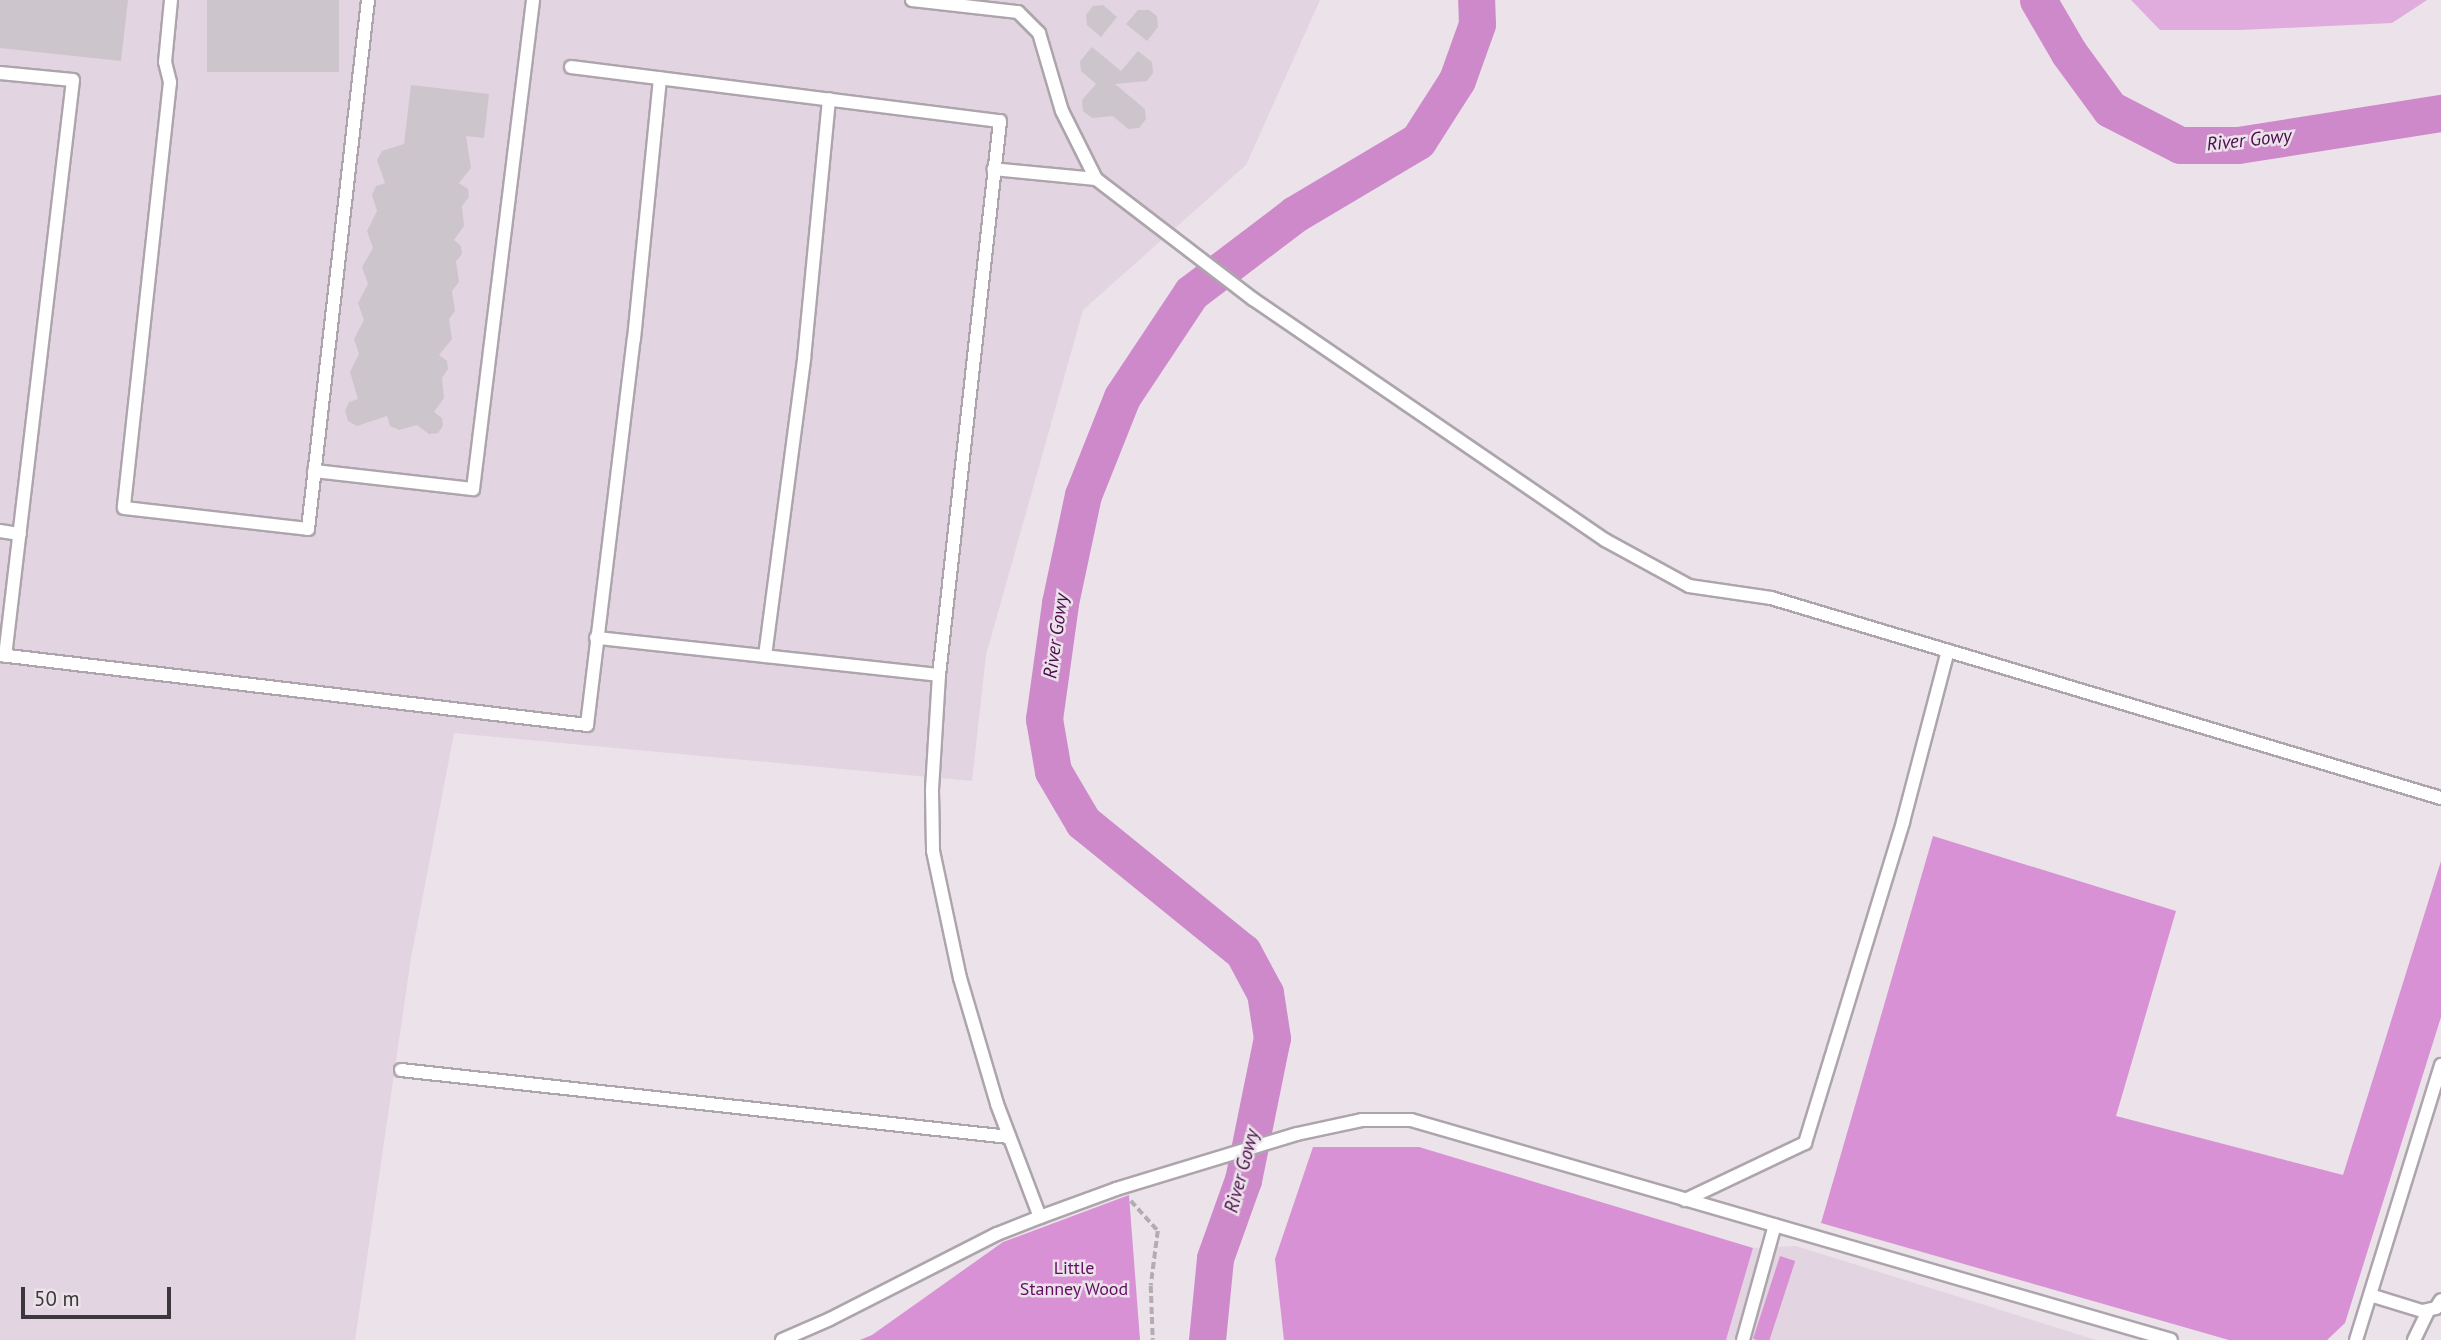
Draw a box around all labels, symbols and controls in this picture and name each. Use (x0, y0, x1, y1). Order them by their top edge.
water label: River Gowy (2205, 124, 2293, 156)
water label: River Gowy (1039, 592, 1073, 680)
water label: River Gowy (1220, 1127, 1264, 1215)
park label: Little Stanney Wood (1019, 1258, 1129, 1300)
scale bar (24, 1274, 175, 1318)
text: 50 m (34, 1285, 80, 1312)

